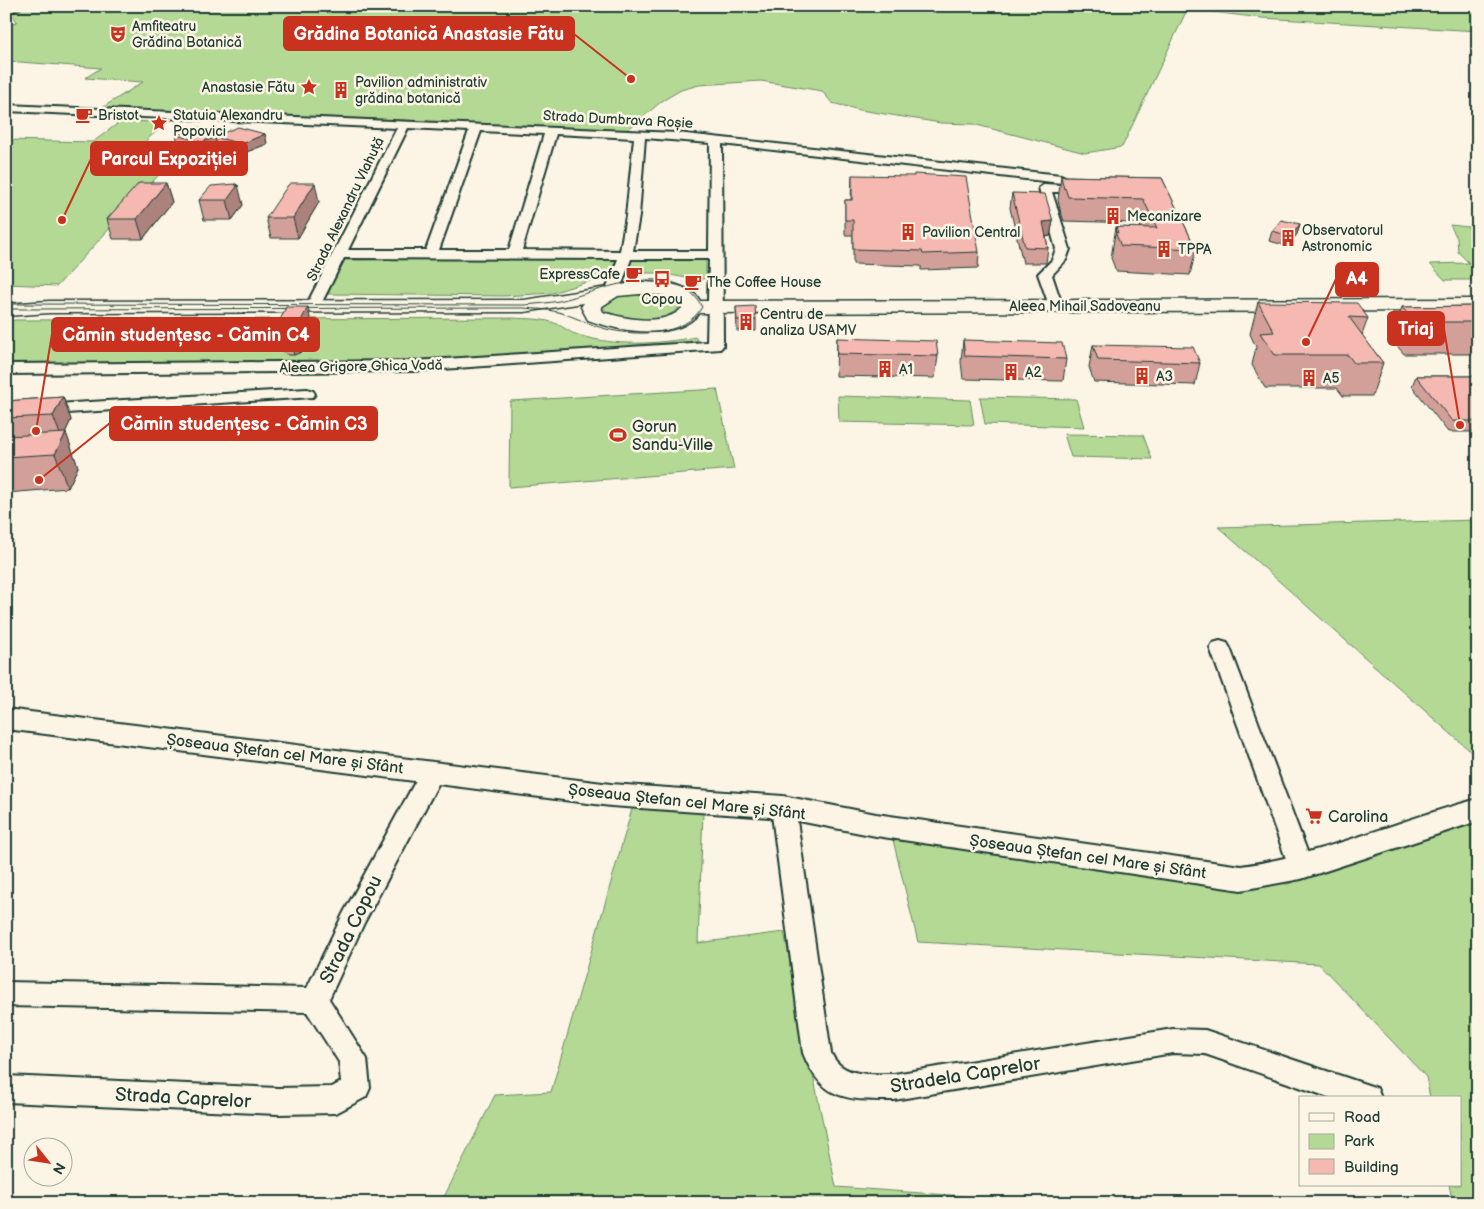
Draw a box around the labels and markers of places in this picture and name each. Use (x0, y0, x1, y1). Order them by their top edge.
callout: Grădina Botanică Anastasie Fătu (284, 17, 574, 50)
place label: Amfiteatru Grădina Botanică (132, 18, 242, 51)
theatre icon: Amfiteatru Grădina Botanică (108, 24, 128, 44)
place label: Pavilion administrativ grădina botanică (355, 74, 487, 107)
place icon: Anastasie Fătu (299, 77, 319, 97)
place label: Anastasie Fătu (202, 79, 295, 96)
building icon: Pavilion administrativ grădina botanică (331, 80, 351, 100)
cafe icon: Bristot (74, 105, 94, 125)
place label: Bristot (98, 107, 140, 124)
place label: Statuia Alexandru Popovici (173, 107, 283, 140)
place icon: Statuia Alexandru Popovici (149, 113, 169, 133)
callout: Parcul Expoziției (91, 142, 247, 175)
building icon: Mecanizare (1103, 206, 1123, 226)
place label: Mecanizare (1127, 208, 1201, 225)
building icon: Pavilion Central (898, 222, 918, 242)
place label: Observatorul Astronomic (1302, 222, 1383, 255)
place label: Pavilion Central (922, 224, 1020, 241)
building icon: Observatorul Astronomic (1278, 228, 1298, 248)
building icon: TPPA (1154, 239, 1174, 259)
place label: TPPA (1178, 241, 1212, 258)
callout: A4 (1336, 263, 1378, 296)
cafe icon: ExpressCafe (624, 264, 644, 284)
place label: ExpressCafe (539, 266, 620, 283)
bus stop icon: Copou (652, 269, 672, 289)
cafe icon: The Coffee House (683, 272, 703, 292)
place label: The Coffee House (707, 274, 821, 291)
place label: Copou (641, 291, 683, 308)
place label: Centru de analiza USAMV (760, 306, 857, 339)
building icon: Centru de analiza USAMV (736, 312, 756, 332)
callout: Triaj (1388, 312, 1444, 345)
callout: Cămin studențesc - Cămin C4 (52, 318, 319, 351)
building icon: A1 (875, 359, 895, 379)
place label: A1 (899, 361, 913, 378)
building icon: A2 (1001, 362, 1021, 382)
place label: A2 (1025, 364, 1043, 381)
building icon: A3 (1132, 366, 1152, 386)
place label: A3 (1156, 368, 1173, 385)
building icon: A5 (1299, 368, 1319, 388)
place label: A5 (1323, 370, 1340, 387)
callout: Cămin studențesc - Cămin C3 (110, 407, 377, 440)
place label: Gorun Sandu-Ville (632, 418, 714, 455)
sports icon: Gorun Sandu-Ville (608, 425, 628, 445)
supermarket icon: Carolina (1304, 806, 1324, 826)
place label: Carolina (1328, 808, 1388, 827)

